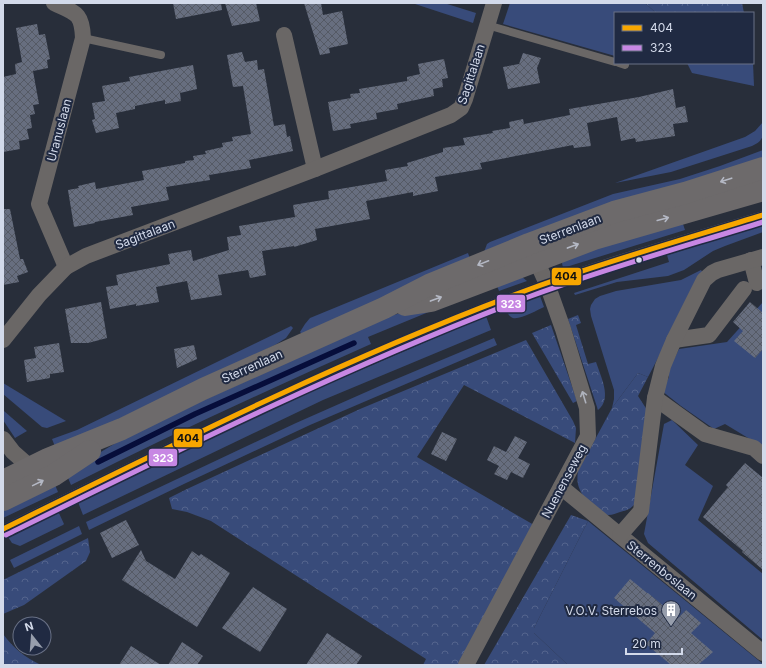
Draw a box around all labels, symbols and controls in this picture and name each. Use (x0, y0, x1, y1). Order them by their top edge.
legend (614, 12, 754, 64)
text: 404 (650, 20, 673, 35)
text: 323 (650, 40, 672, 55)
street label: Sagittalaan (454, 42, 488, 106)
street label: Uranuslaan (43, 97, 75, 163)
one-way arrow (720, 177, 733, 184)
street label: Sterrenlaan (537, 210, 603, 248)
one-way arrow (656, 215, 669, 222)
street label: Sagittalaan (113, 216, 177, 252)
one-way arrow (566, 242, 578, 250)
unlabelled marker (634, 255, 644, 265)
one-way arrow (478, 259, 490, 267)
line badge: 404 (551, 267, 582, 286)
text: 404 (555, 269, 577, 283)
one-way arrow (430, 294, 442, 302)
line badge: 323 (496, 294, 526, 313)
text: 323 (500, 297, 522, 311)
street label: Sterrenlaan (219, 346, 285, 386)
one-way arrow (580, 391, 587, 404)
line badge: 404 (173, 428, 203, 448)
text: 404 (177, 431, 199, 445)
street label: Nuenenseweg (538, 442, 590, 520)
line badge: 323 (148, 448, 178, 467)
text: 323 (152, 451, 174, 465)
one-way arrow (32, 479, 44, 486)
street label: Sterrenboslaan (624, 537, 700, 603)
building icon: V.O.V. Sterrebos (660, 599, 682, 627)
place label: V.O.V. Sterrebos (565, 603, 657, 618)
north arrow (12, 616, 52, 656)
text: N (23, 619, 35, 634)
scale bar (626, 630, 682, 656)
text: 20 m (632, 636, 661, 651)

